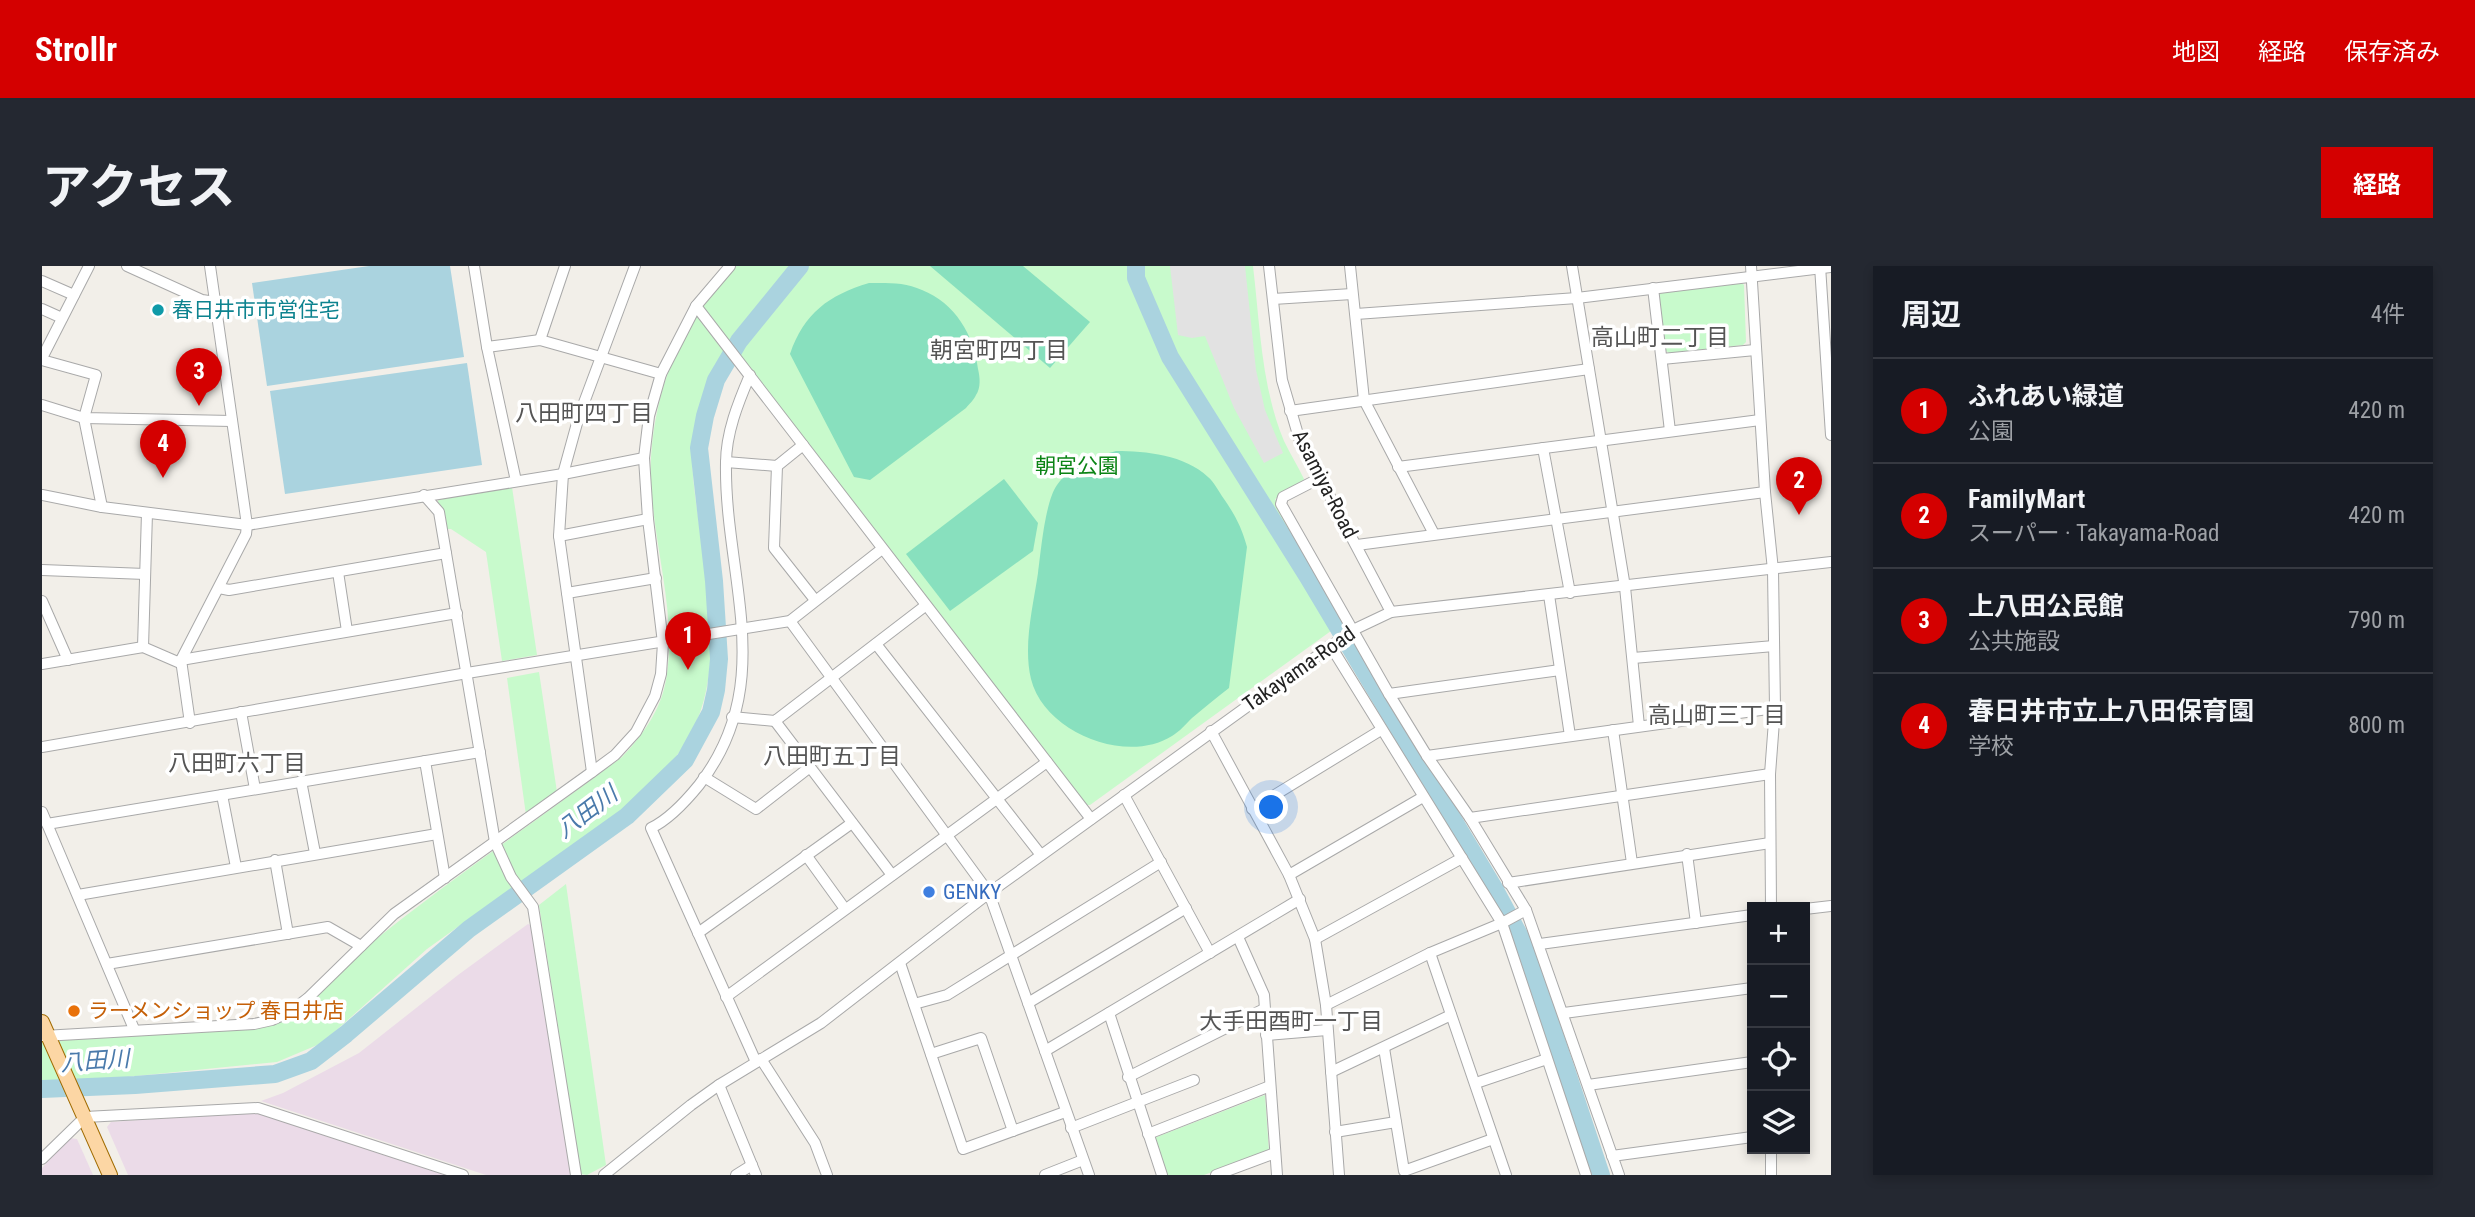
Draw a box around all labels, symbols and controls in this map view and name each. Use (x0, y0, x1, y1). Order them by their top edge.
text: Strollr (35, 30, 117, 69)
text: 地図 (2172, 38, 2220, 66)
text: 経路 (2258, 38, 2306, 66)
text: 保存済み (2344, 38, 2440, 66)
button: 経路 (2321, 147, 2433, 218)
text: アクセス (42, 159, 236, 216)
text: 周辺 (1901, 297, 1961, 332)
place label: 春日井市市営住宅 (172, 298, 340, 322)
text: 4件 (2371, 301, 2405, 328)
marker: 春日井市市営住宅 (150, 302, 166, 318)
district label: 高山町二丁目 (1591, 324, 1729, 351)
district label: 朝宮町四丁目 (930, 337, 1068, 364)
pin: 3 (176, 348, 222, 406)
text: ふれあい緑道 (1968, 381, 2124, 411)
text: 1 (1918, 397, 1930, 424)
text: 420 m (2348, 397, 2405, 424)
district label: 八田町四丁目 (515, 400, 653, 427)
text: 公園 (1968, 418, 2014, 445)
pin: 4 (140, 420, 186, 478)
street label: Asamiya-Road (1287, 426, 1363, 542)
park label: 朝宮公園 (1035, 454, 1119, 478)
pin: 2 (1776, 457, 1822, 515)
text: FamilyMart (1968, 484, 2085, 514)
text: 2 (1918, 502, 1930, 529)
text: 420 m (2348, 502, 2405, 529)
text: スーパー · Takayama-Road (1968, 520, 2220, 547)
text: 上八田公民館 (1968, 591, 2124, 621)
text: 3 (1918, 607, 1930, 634)
text: 790 m (2348, 607, 2405, 634)
pin: 1 (665, 612, 711, 670)
street label: Takayama-Road (1238, 622, 1360, 716)
text: 公共施設 (1968, 628, 2060, 655)
text: 春日井市立上八田保育園 (1968, 696, 2254, 726)
district label: 高山町三丁目 (1648, 702, 1786, 729)
text: 4 (1918, 712, 1930, 739)
text: 800 m (2348, 712, 2405, 739)
text: 学校 (1968, 733, 2014, 760)
district label: 八田町五丁目 (763, 743, 901, 770)
district label: 八田町六丁目 (168, 750, 306, 777)
water label: 八田川 (551, 779, 625, 844)
your location (1254, 790, 1288, 824)
place label: GENKY (943, 880, 1001, 904)
marker: GENKY (921, 884, 937, 900)
map controls (1747, 902, 1810, 1154)
button: + (1747, 902, 1810, 965)
button: − (1747, 965, 1810, 1028)
place label: ラーメンショップ 春日井店 (88, 999, 344, 1023)
marker: ラーメンショップ 春日井店 (66, 1003, 82, 1019)
district label: 大手田酉町一丁目 (1199, 1008, 1383, 1035)
button: locate (1747, 1028, 1810, 1091)
water label: 八田川 (60, 1045, 133, 1077)
button: layers (1747, 1091, 1810, 1154)

